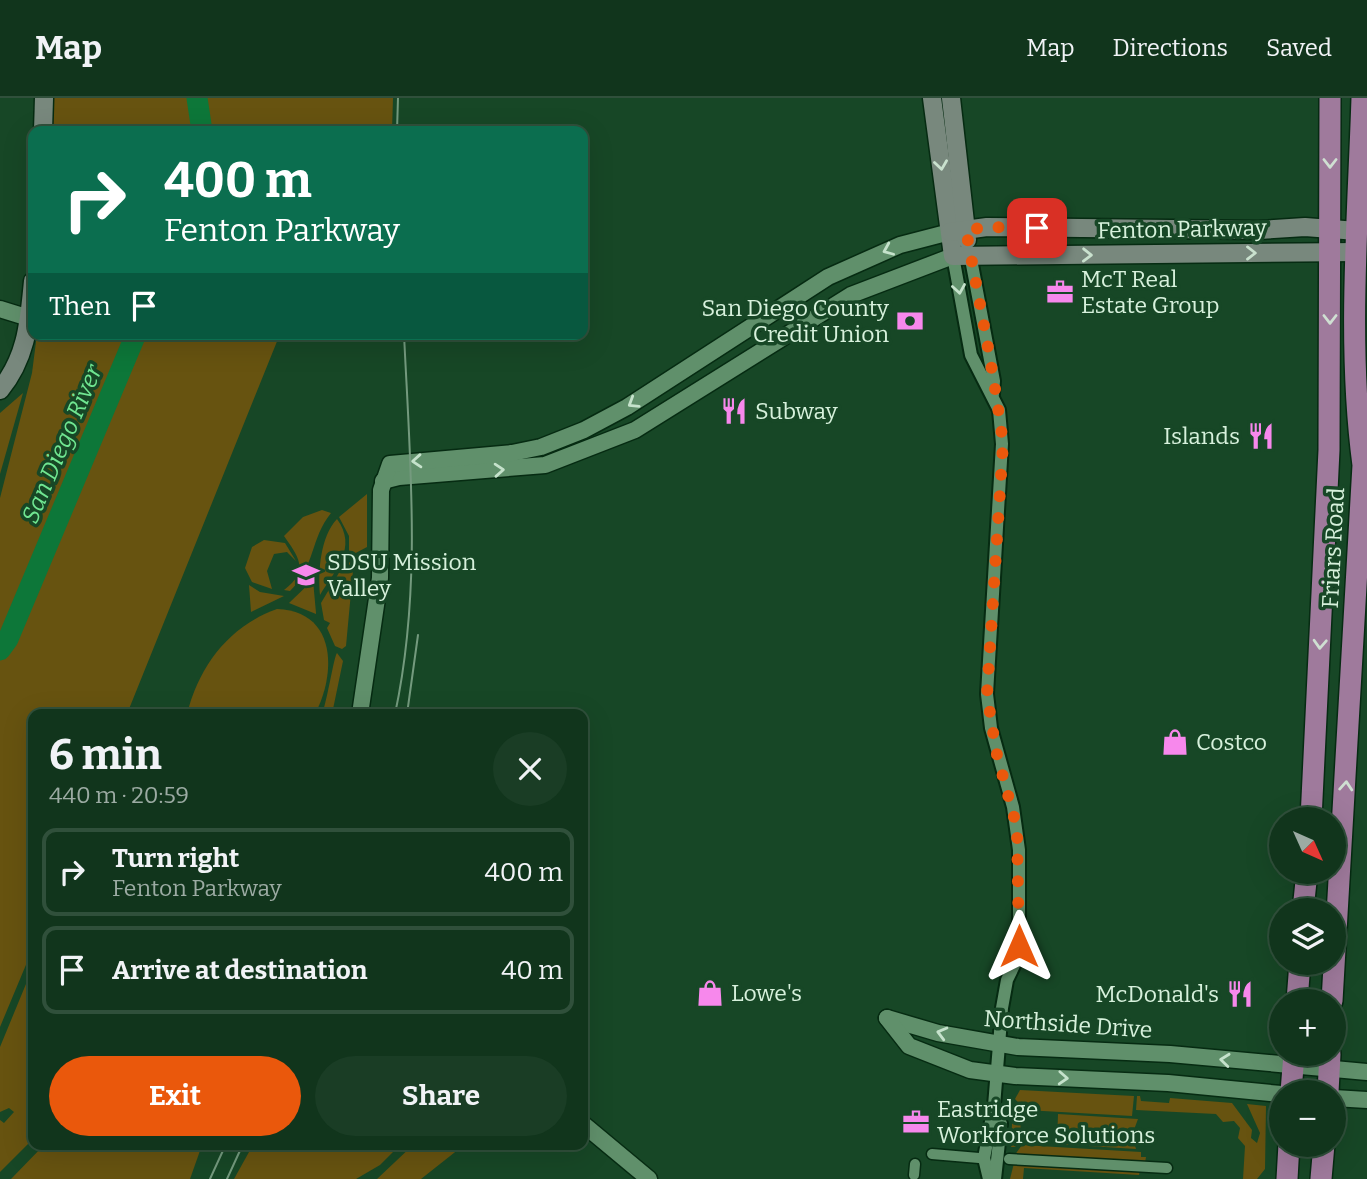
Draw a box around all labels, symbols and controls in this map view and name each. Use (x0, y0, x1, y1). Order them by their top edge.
text: Map (35, 28, 102, 68)
text: Map (1026, 34, 1075, 62)
text: Directions (1113, 34, 1228, 62)
text: Saved (1266, 34, 1332, 62)
text: 400 m (164, 151, 312, 210)
icon: right (49, 154, 140, 245)
one-way arrow (933, 159, 948, 171)
one-way arrow (1322, 159, 1338, 169)
pin (1007, 198, 1067, 258)
icon: arrive (1018, 209, 1056, 247)
text: Fenton Parkway (164, 211, 400, 249)
street label: Fenton Parkway (1097, 214, 1268, 244)
one-way arrow (883, 242, 895, 256)
one-way arrow (1246, 245, 1256, 261)
one-way arrow (1082, 248, 1093, 263)
place label: McT Real Estate Group (1081, 265, 1220, 319)
office icon: McT Real Estate Group (1045, 277, 1075, 307)
one-way arrow (951, 283, 966, 295)
icon: arrive (125, 287, 163, 325)
text: Then (49, 291, 111, 322)
place label: San Diego County Credit Union (702, 294, 890, 348)
bank icon: San Diego County Credit Union (895, 306, 925, 336)
one-way arrow (1322, 314, 1338, 324)
water label: San Diego River (16, 359, 108, 527)
one-way arrow (628, 394, 641, 407)
restaurant icon: Subway (719, 396, 749, 426)
place label: Subway (755, 397, 838, 425)
restaurant icon: Islands (1246, 421, 1276, 451)
place label: Islands (1163, 422, 1240, 450)
one-way arrow (411, 453, 422, 468)
one-way arrow (494, 463, 505, 478)
street label: Friars Road (1316, 486, 1350, 609)
place label: SDSU Mission Valley (327, 548, 477, 602)
school or university icon: SDSU Mission Valley (291, 560, 321, 590)
one-way arrow (1312, 639, 1327, 650)
shop icon: Costco (1160, 727, 1190, 757)
place label: Costco (1196, 728, 1267, 756)
text: 6 min (49, 730, 162, 780)
button: close (493, 732, 567, 806)
one-way arrow (1338, 780, 1353, 791)
text: 440 m · 20:59 (49, 781, 189, 809)
north arrow (1269, 807, 1346, 884)
map controls (1269, 807, 1346, 1157)
text: Turn right (112, 843, 239, 874)
icon: right (53, 853, 91, 891)
text: 400 m (484, 857, 563, 888)
text: Fenton Parkway (112, 874, 282, 902)
button: layers (1269, 898, 1346, 975)
position arrow (982, 909, 1056, 983)
icon: arrive (53, 951, 91, 989)
text: Arrive at destination (112, 955, 367, 986)
text: 40 m (501, 955, 563, 986)
shop icon: Lowe's (695, 978, 725, 1008)
place label: Lowe's (731, 979, 802, 1007)
restaurant icon: McDonald's (1225, 979, 1255, 1009)
place label: McDonald's (1095, 980, 1219, 1008)
button: + (1269, 989, 1346, 1066)
street label: Northside Drive (983, 1004, 1153, 1044)
one-way arrow (936, 1027, 948, 1042)
one-way arrow (1220, 1053, 1231, 1068)
button: Exit (49, 1056, 301, 1136)
button: Share (315, 1056, 567, 1136)
one-way arrow (1058, 1071, 1069, 1086)
button: − (1269, 1080, 1346, 1157)
place label: Eastridge Workforce Solutions (937, 1095, 1155, 1149)
office icon: Eastridge Workforce Solutions (901, 1107, 931, 1137)

